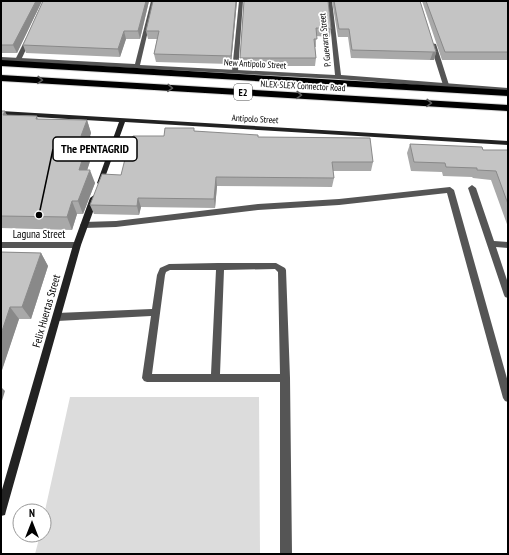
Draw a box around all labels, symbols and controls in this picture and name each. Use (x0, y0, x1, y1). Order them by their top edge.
street label: P. Guevarra Street (316, 12, 333, 68)
street label: New Antipolo Street (224, 56, 287, 71)
one-way arrow (37, 76, 43, 84)
street label: NLEX-SLEX Connector Road (260, 78, 346, 93)
one-way arrow (167, 83, 173, 92)
road number: E2 (234, 84, 252, 100)
one-way arrow (296, 91, 302, 100)
one-way arrow (426, 99, 432, 107)
street label: Antipolo Street (231, 112, 279, 125)
callout: The PENTAGRID (53, 137, 137, 161)
text: The PENTAGRID (61, 141, 130, 156)
street label: Laguna Street (13, 227, 65, 241)
street label: Felix Huertas Street (29, 273, 63, 349)
north arrow (12, 503, 52, 543)
text: N (29, 506, 35, 520)

